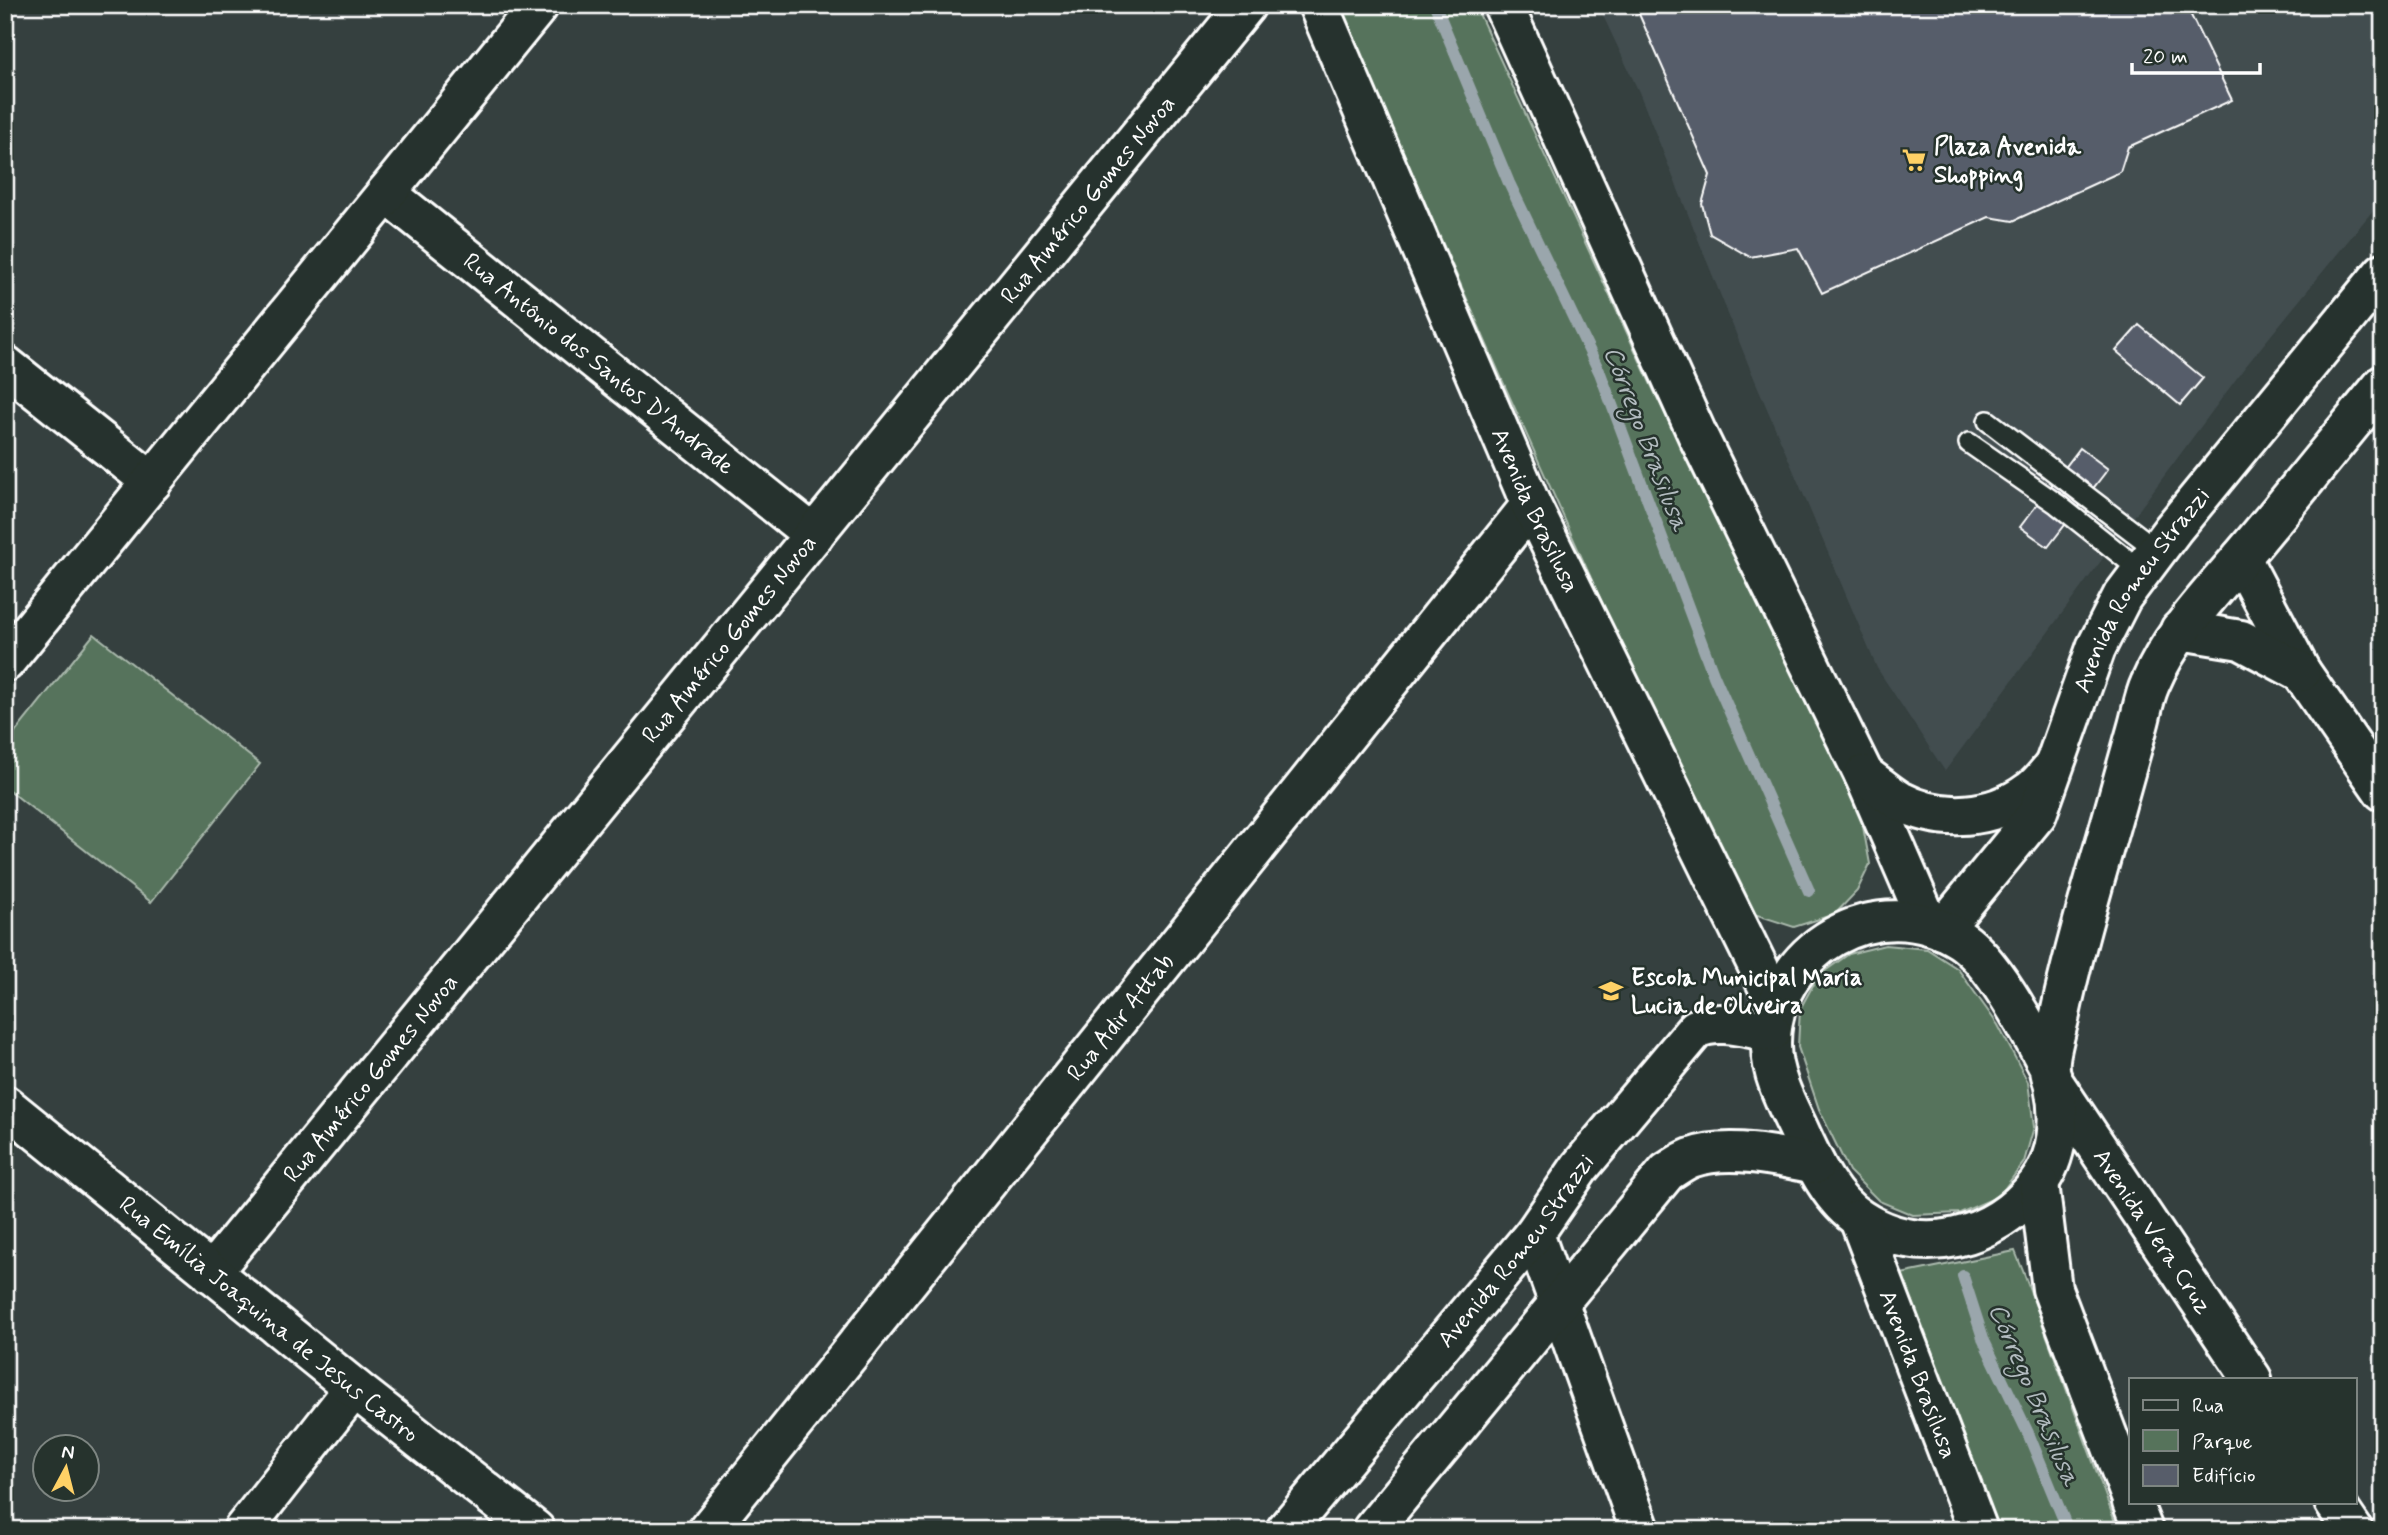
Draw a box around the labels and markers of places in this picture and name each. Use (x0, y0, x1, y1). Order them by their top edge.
place label: Plaza Avenida Shopping (1934, 132, 2082, 192)
supermarket icon: Plaza Avenida Shopping (1900, 146, 1928, 174)
place label: Escola Municipal Maria Lucia de Oliveira (1631, 963, 1862, 1022)
school or university icon: Escola Municipal Maria Lucia de Oliveira (1597, 977, 1625, 1005)

